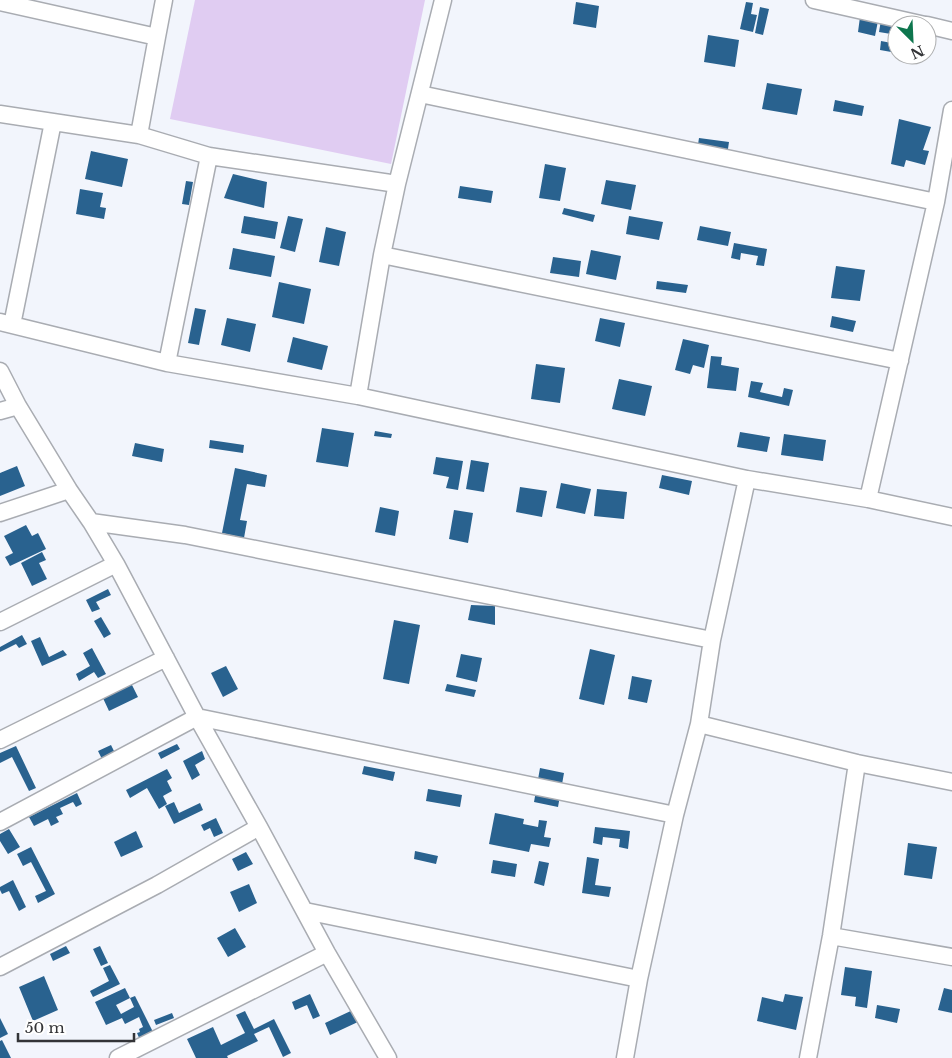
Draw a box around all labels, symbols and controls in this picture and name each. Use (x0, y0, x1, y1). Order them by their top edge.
north arrow (887, 15, 937, 65)
text: N (908, 41, 927, 63)
scale bar (18, 1010, 134, 1042)
text: 50 m (25, 1018, 65, 1037)

